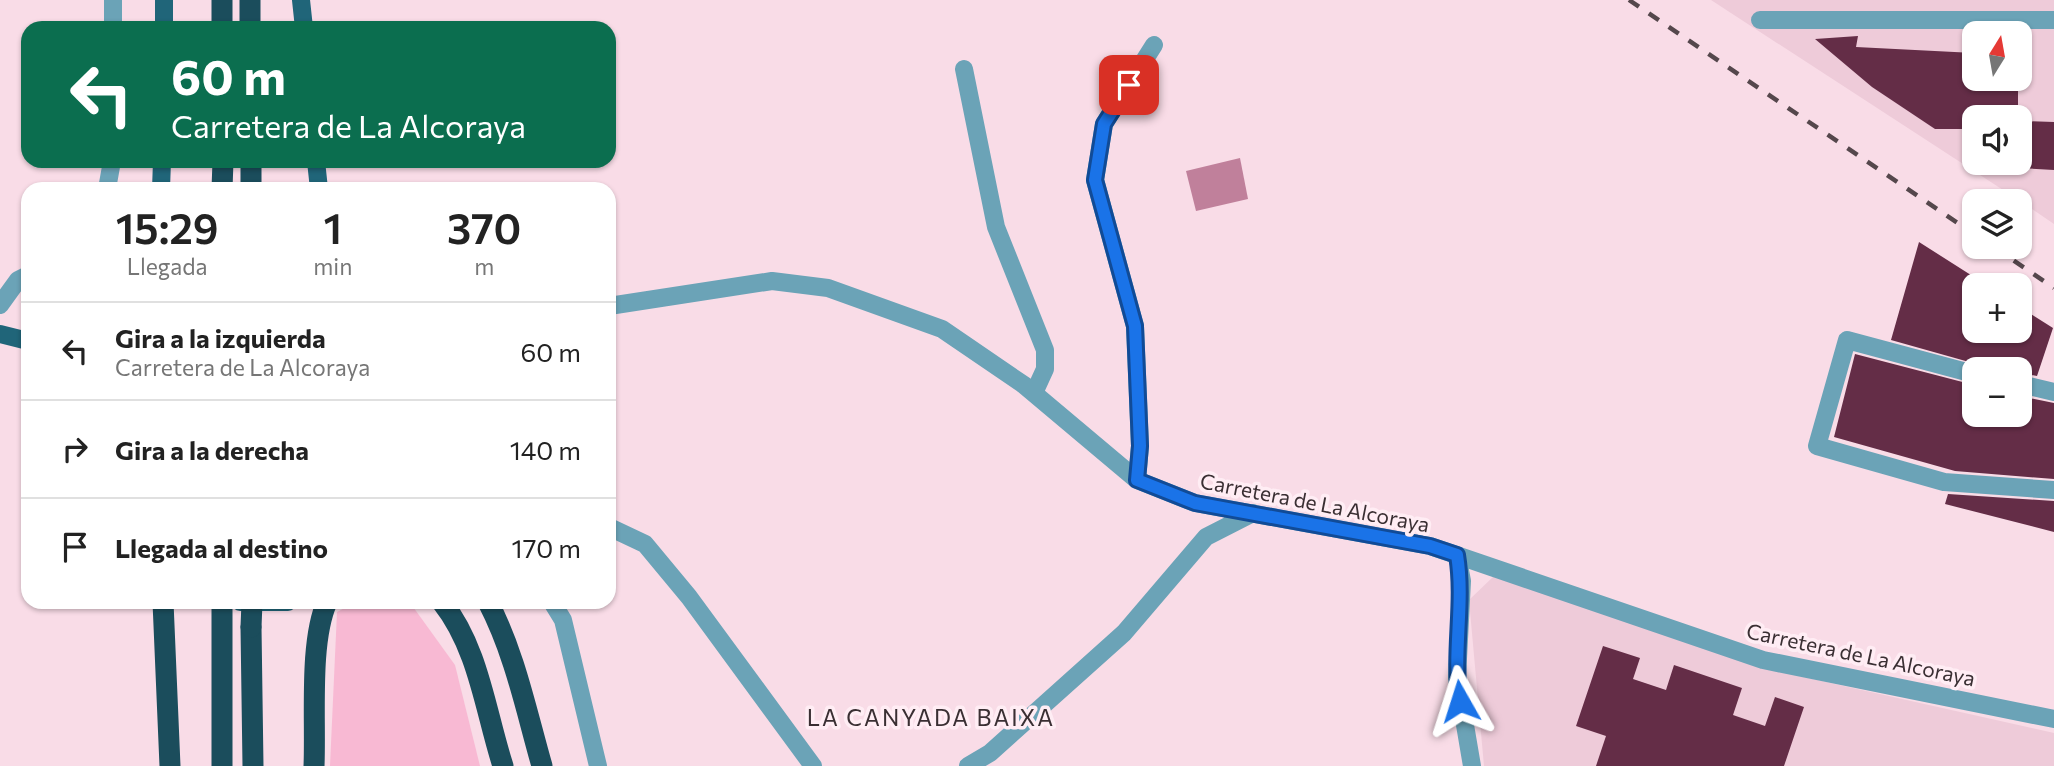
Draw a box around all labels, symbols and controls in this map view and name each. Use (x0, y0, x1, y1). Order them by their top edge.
north arrow (1962, 21, 2032, 91)
map controls (1962, 21, 2032, 427)
text: 60 m (171, 45, 286, 105)
icon: left (56, 49, 147, 140)
pin (1099, 55, 1159, 115)
icon: arrive (1110, 66, 1148, 104)
text: Carretera de La Alcoraya (171, 105, 526, 145)
button: sound (1962, 105, 2032, 175)
button: layers (1962, 189, 2032, 259)
text: 15:29 (116, 201, 219, 253)
text: 1 (323, 201, 342, 253)
text: 370 (447, 201, 521, 253)
text: Llegada (127, 252, 208, 280)
text: min (313, 252, 352, 280)
text: m (474, 252, 494, 280)
button: + (1962, 273, 2032, 343)
text: Gira a la izquierda (115, 322, 326, 353)
icon: left (56, 332, 94, 370)
text: 60 m (521, 336, 581, 367)
text: Carretera de La Alcoraya (115, 353, 370, 381)
button: − (1962, 357, 2032, 427)
icon: right (56, 430, 94, 468)
text: Gira a la derecha (115, 434, 309, 465)
text: 140 m (510, 434, 581, 465)
street label: Carretera de La Alcoraya (1198, 467, 1432, 537)
icon: arrive (56, 528, 94, 566)
text: Llegada al destino (115, 532, 328, 563)
text: 170 m (512, 532, 581, 563)
street label: Carretera de La Alcoraya (1744, 618, 1978, 690)
position arrow (1423, 664, 1497, 738)
district label: LA CANYADA BAIXA (807, 703, 1055, 731)

